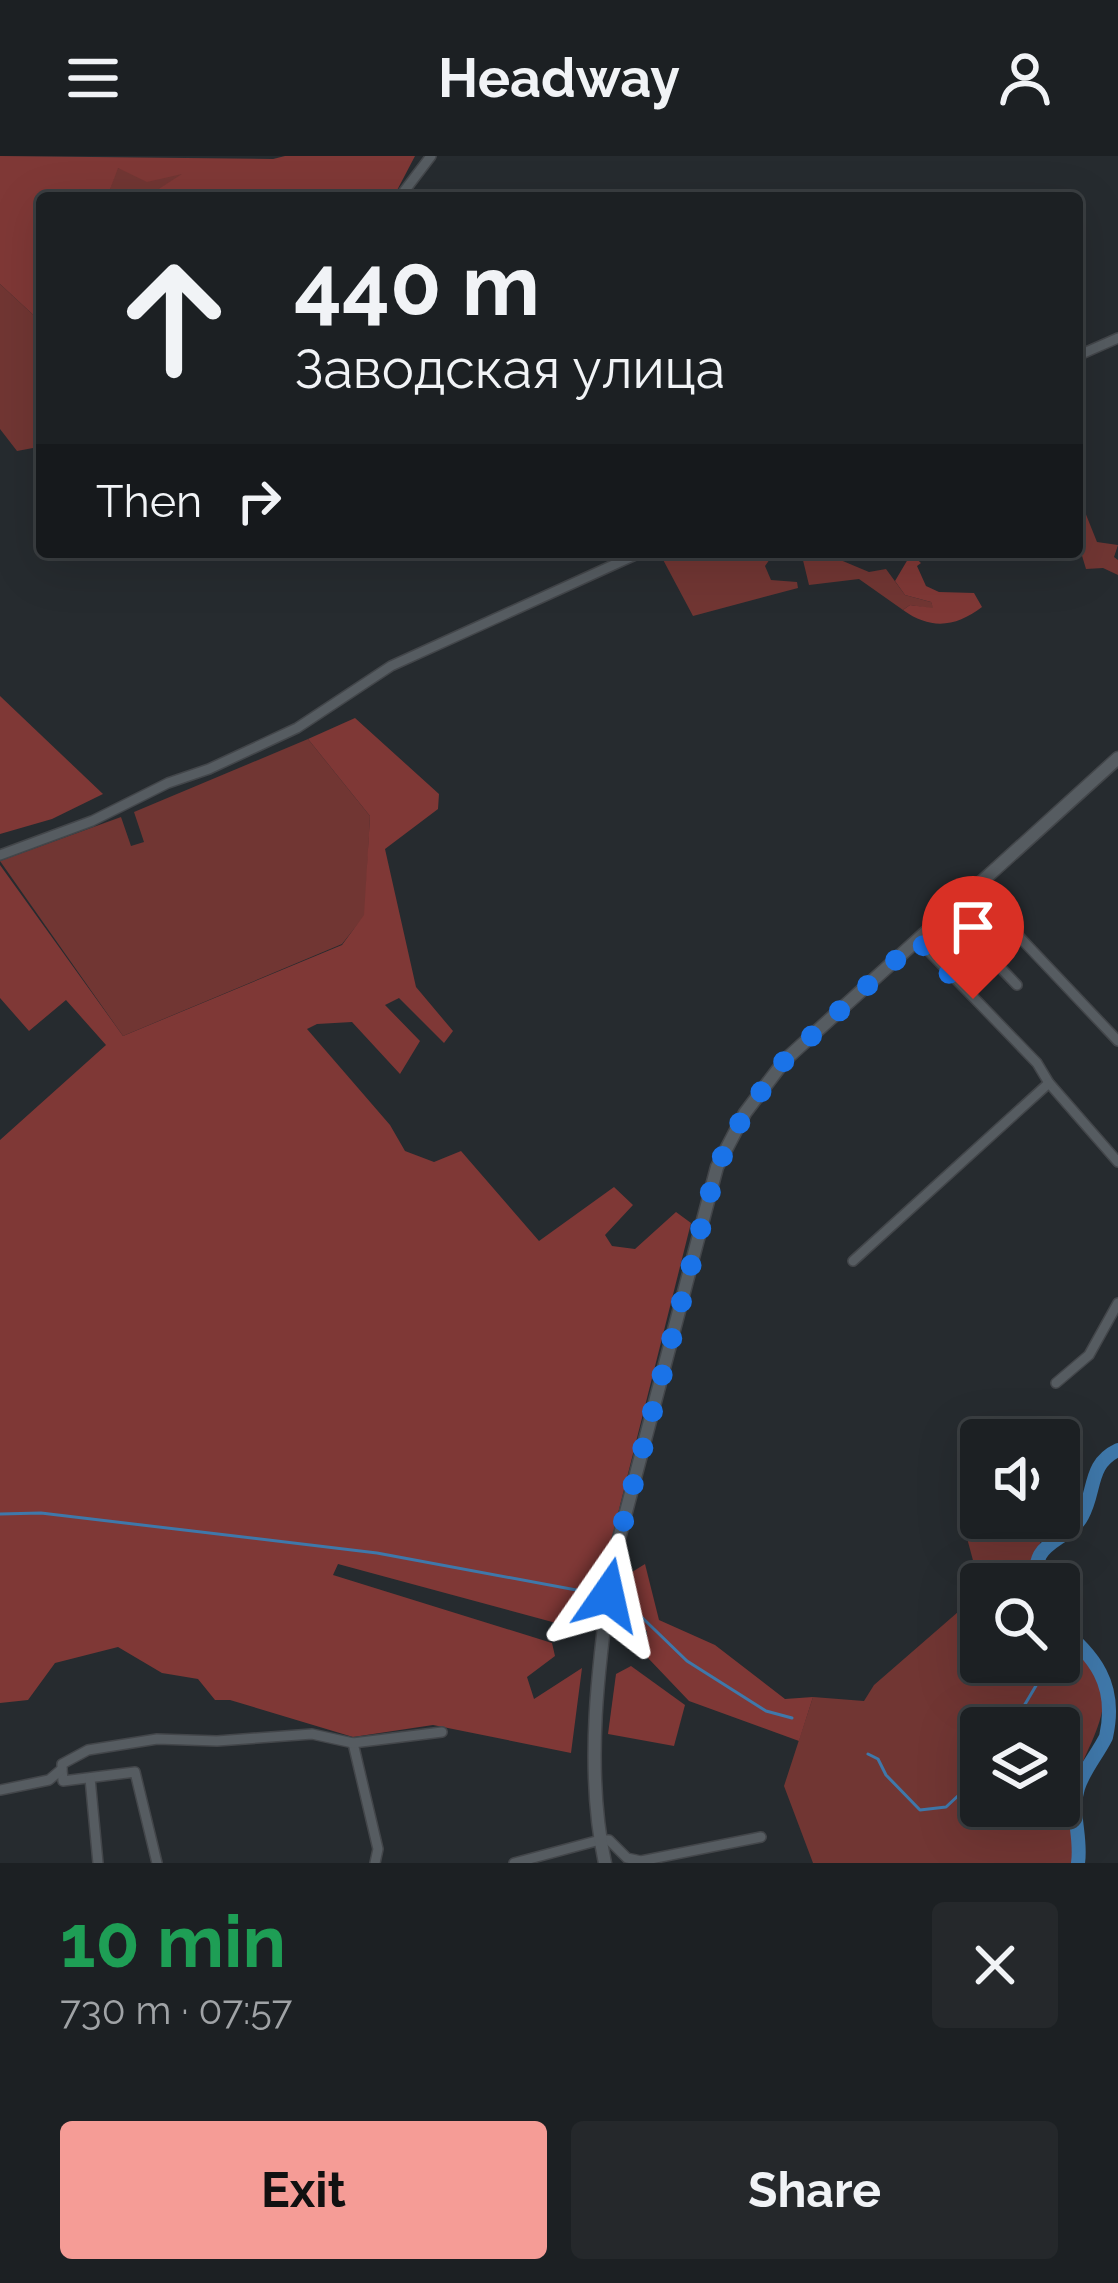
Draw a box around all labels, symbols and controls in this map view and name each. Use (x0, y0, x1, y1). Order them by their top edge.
icon: menu (60, 45, 126, 111)
icon: person (992, 45, 1058, 111)
text: Headway (438, 46, 680, 110)
text: 440 m (294, 236, 540, 335)
icon: ahead (96, 240, 252, 396)
text: Заводская улица (294, 337, 725, 401)
icon: right (226, 468, 292, 534)
text: Then (96, 475, 202, 528)
pin (922, 876, 1024, 999)
icon: arrive (940, 894, 1006, 960)
map controls (960, 1419, 1080, 1827)
button: sound (960, 1419, 1080, 1539)
position arrow (545, 1532, 671, 1658)
button: search (960, 1563, 1080, 1683)
button: layers (960, 1707, 1080, 1827)
text: 10 min (60, 1899, 286, 1984)
button: close (932, 1902, 1058, 2028)
text: 730 m · 07:57 (60, 1987, 292, 2033)
button: Exit (60, 2121, 547, 2259)
button: Share (571, 2121, 1058, 2259)

